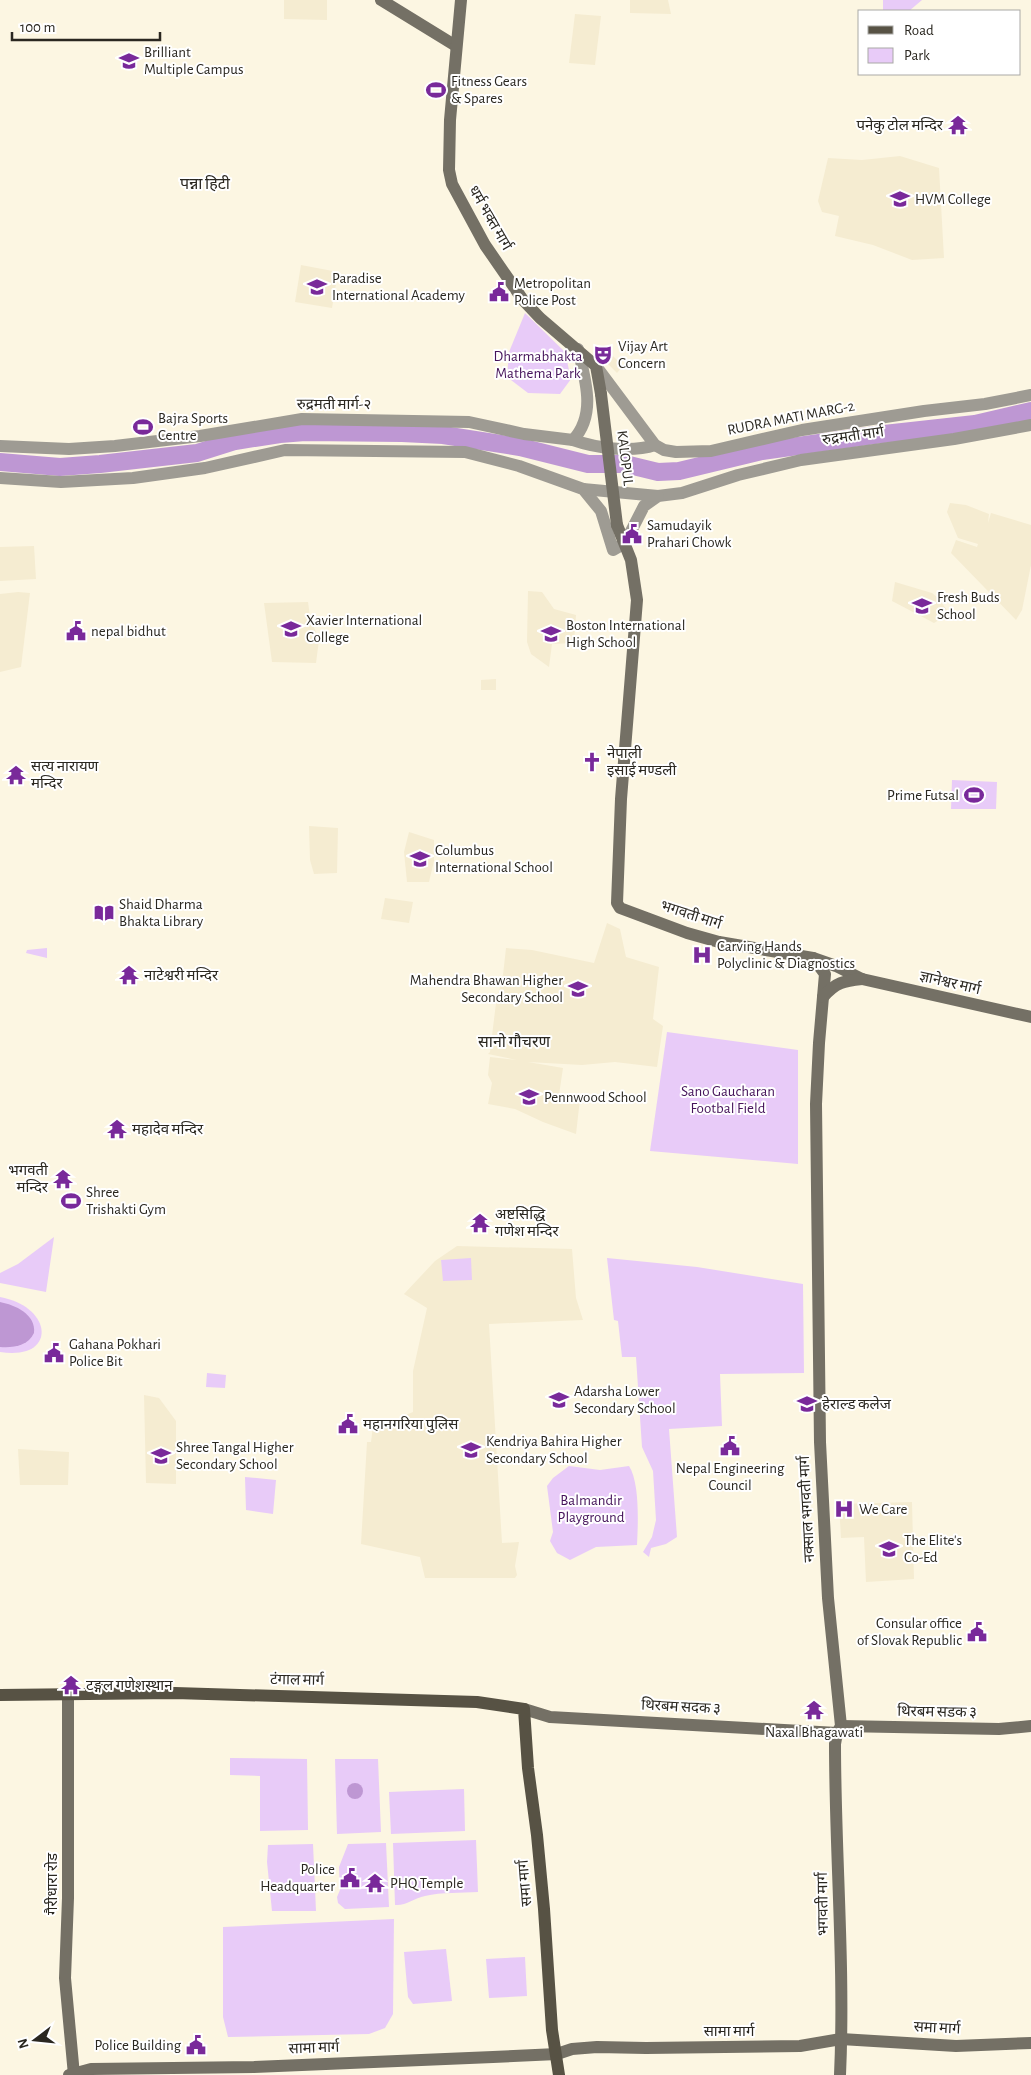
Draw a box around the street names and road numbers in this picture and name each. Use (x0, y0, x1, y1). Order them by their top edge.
street label: धर्म भक्त मार्ग (466, 182, 517, 254)
street label: रुद्रमती मार्ग-२ (297, 395, 371, 412)
street label: RUDRA MATI MARG-2 (726, 398, 856, 438)
street label: रुद्रमती मार्ग (821, 422, 886, 448)
street label: KALOPUL (614, 430, 636, 487)
street label: भगवती मार्ग (658, 896, 725, 932)
street label: ज्ञानेश्वर मार्ग (918, 967, 983, 998)
street label: नक्साल भगवती मार्ग (795, 1454, 817, 1563)
street label: टंगाल मार्ग (270, 1670, 325, 1688)
street label: थिरबम सदक ३ (641, 1696, 721, 1717)
street label: थिरबम सडक ३ (897, 1703, 977, 1720)
street label: गैरीधारा रोड (44, 1852, 60, 1915)
street label: समा मार्ग (513, 1858, 535, 1907)
street label: भगवती मार्ग (813, 1871, 831, 1936)
street label: समा मार्ग (913, 2017, 962, 2037)
street label: सामा मार्ग (704, 2022, 755, 2039)
street label: सामा मार्ग (288, 2038, 341, 2056)

